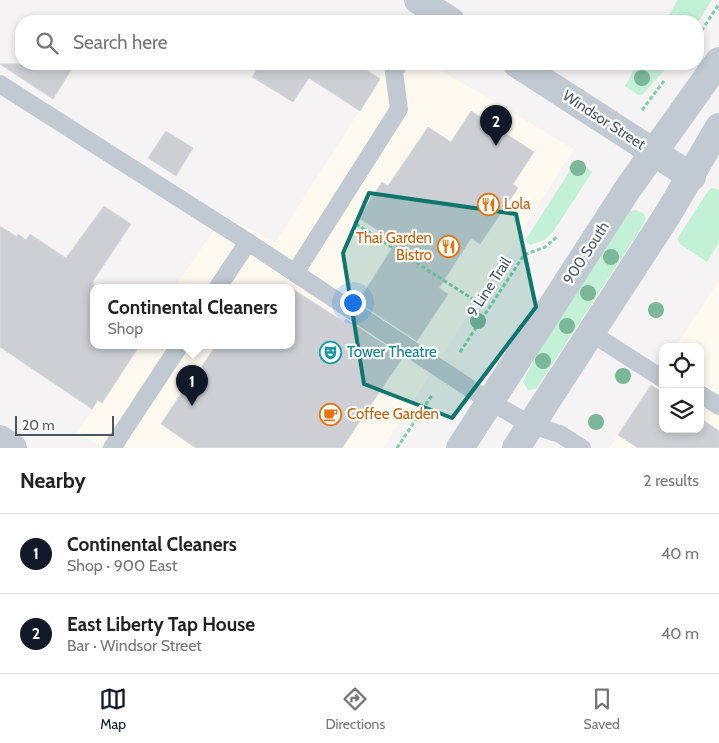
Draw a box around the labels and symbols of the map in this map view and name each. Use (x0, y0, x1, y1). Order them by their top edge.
street label: Windsor Street (559, 87, 649, 153)
pin: 2 (480, 105, 512, 146)
restaurant icon: Lola (476, 192, 500, 216)
place label: Lola (504, 195, 531, 213)
street label: 900 South (559, 218, 613, 288)
place label: Thai Garden Bistro (356, 229, 432, 264)
restaurant icon: Thai Garden Bistro (436, 235, 460, 259)
street label: 9 Line Trail (463, 254, 515, 320)
your location (340, 290, 366, 316)
theatre icon: Tower Theatre (319, 340, 343, 364)
place label: Tower Theatre (347, 343, 437, 361)
pin: 1 (176, 365, 208, 406)
cafe icon: Coffee Garden (319, 402, 343, 426)
place label: Coffee Garden (347, 405, 439, 423)
scale bar (15, 413, 114, 436)

